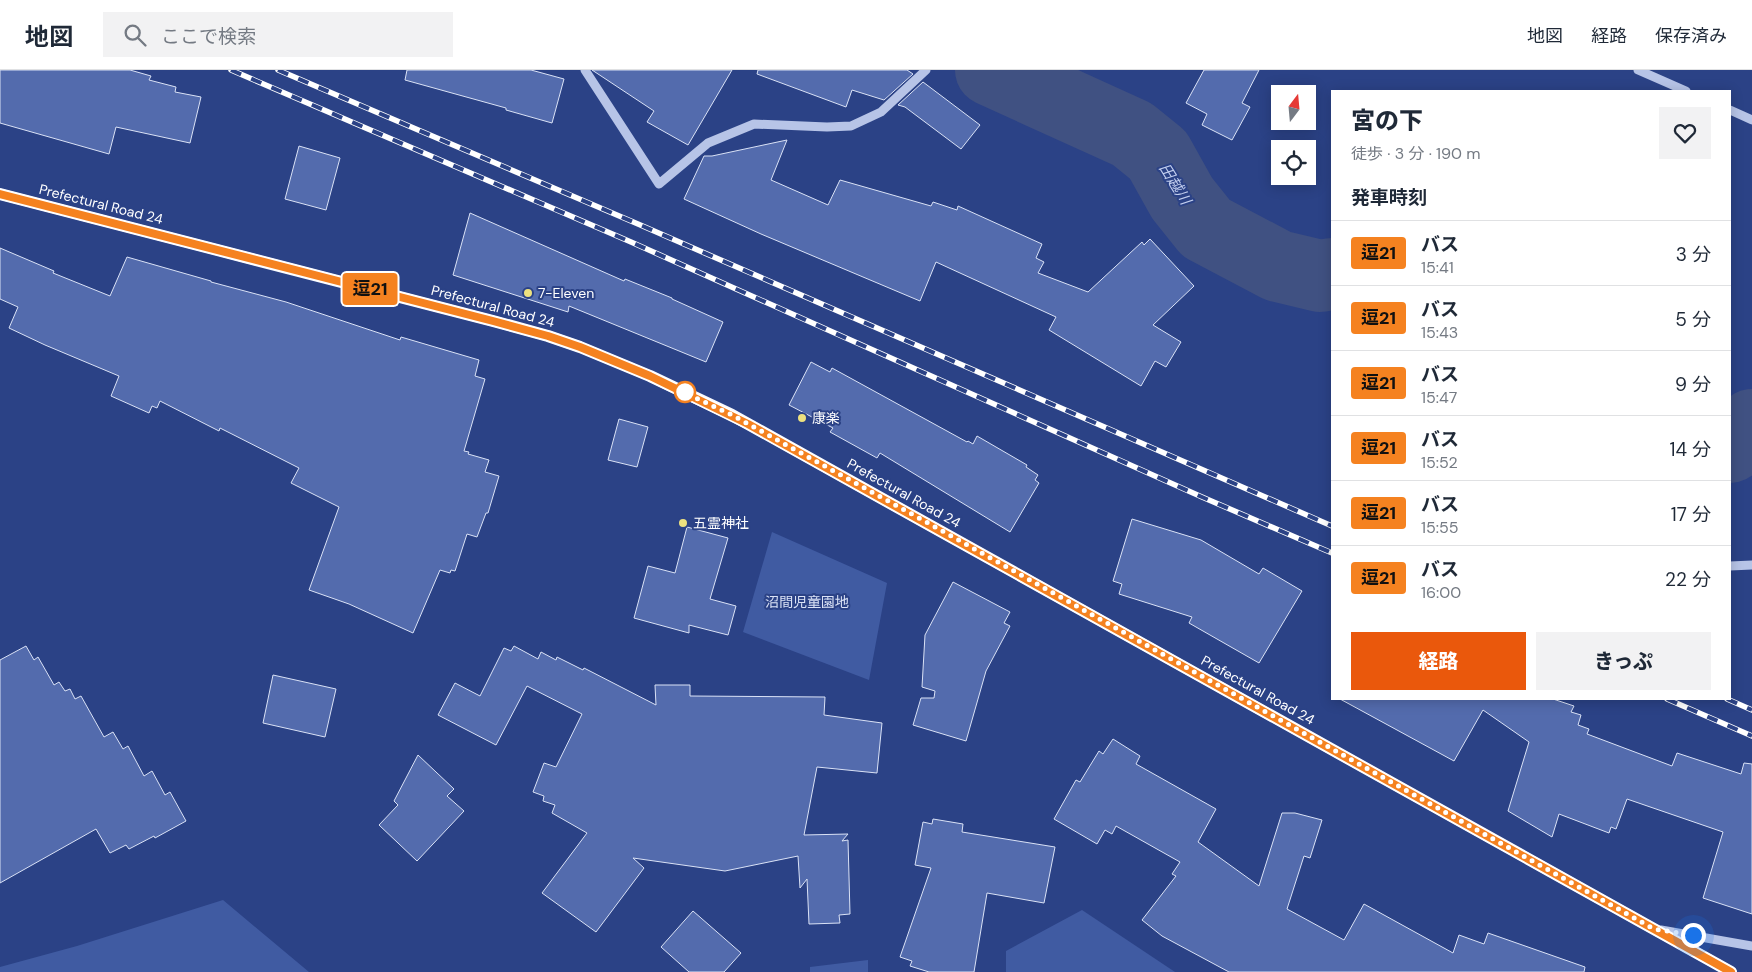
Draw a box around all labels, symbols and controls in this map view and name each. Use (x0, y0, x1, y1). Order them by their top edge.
search box (103, 12, 453, 57)
text: 地図 (25, 21, 73, 52)
icon: search (121, 21, 149, 49)
text: ここで検索 (161, 24, 256, 49)
text: 地図 (1527, 24, 1563, 48)
text: 経路 (1591, 24, 1627, 48)
text: 保存済み (1655, 24, 1727, 48)
north arrow (1271, 85, 1316, 130)
map controls (1271, 85, 1316, 185)
text: 宮の下 (1351, 105, 1423, 136)
button: heart (1659, 107, 1711, 159)
button: locate (1271, 140, 1316, 185)
text: 徒歩 · 3 分 · 190 m (1351, 143, 1481, 164)
water label: 田越川 (1155, 160, 1196, 210)
street label: Prefectural Road 24 (37, 180, 165, 228)
text: 発車時刻 (1351, 185, 1427, 210)
text: バス (1421, 232, 1459, 257)
text: 逗21 (1361, 241, 1396, 265)
text: 3 分 (1676, 242, 1711, 267)
text: 15:41 (1421, 257, 1454, 278)
line badge: 逗21 (341, 273, 399, 305)
text: 逗21 (353, 277, 387, 301)
street label: Prefectural Road 24 (429, 281, 557, 331)
place label: 7-Eleven (538, 284, 594, 302)
marker: 7-Eleven (522, 287, 534, 299)
text: バス (1421, 297, 1459, 322)
text: 逗21 (1361, 306, 1396, 330)
text: 5 分 (1675, 307, 1711, 332)
text: 15:43 (1421, 322, 1458, 343)
text: バス (1421, 362, 1459, 387)
text: 逗21 (1361, 371, 1396, 395)
text: 9 分 (1675, 372, 1711, 397)
unlabelled marker (674, 381, 696, 403)
text: 15:47 (1421, 387, 1457, 408)
place label: 康楽 (812, 409, 840, 427)
marker: 康楽 (796, 412, 808, 424)
text: バス (1421, 427, 1459, 452)
text: 逗21 (1361, 436, 1396, 460)
text: 14 分 (1669, 437, 1711, 462)
text: 15:52 (1421, 452, 1458, 473)
street label: Prefectural Road 24 (844, 454, 964, 532)
text: バス (1421, 492, 1459, 517)
text: 逗21 (1361, 501, 1396, 525)
text: 17 分 (1671, 502, 1711, 527)
place label: 五霊神社 (693, 514, 749, 532)
marker: 五霊神社 (677, 517, 689, 529)
text: 15:55 (1421, 517, 1459, 538)
text: バス (1421, 557, 1459, 582)
text: 逗21 (1361, 566, 1396, 590)
text: 22 分 (1665, 567, 1711, 592)
text: 16:00 (1421, 582, 1461, 603)
park label: 沼間児童園地 (765, 593, 849, 611)
button: 経路 (1351, 632, 1526, 690)
button: きっぷ (1536, 632, 1711, 690)
street label: Prefectural Road 24 (1198, 651, 1318, 729)
your location (1681, 923, 1706, 948)

